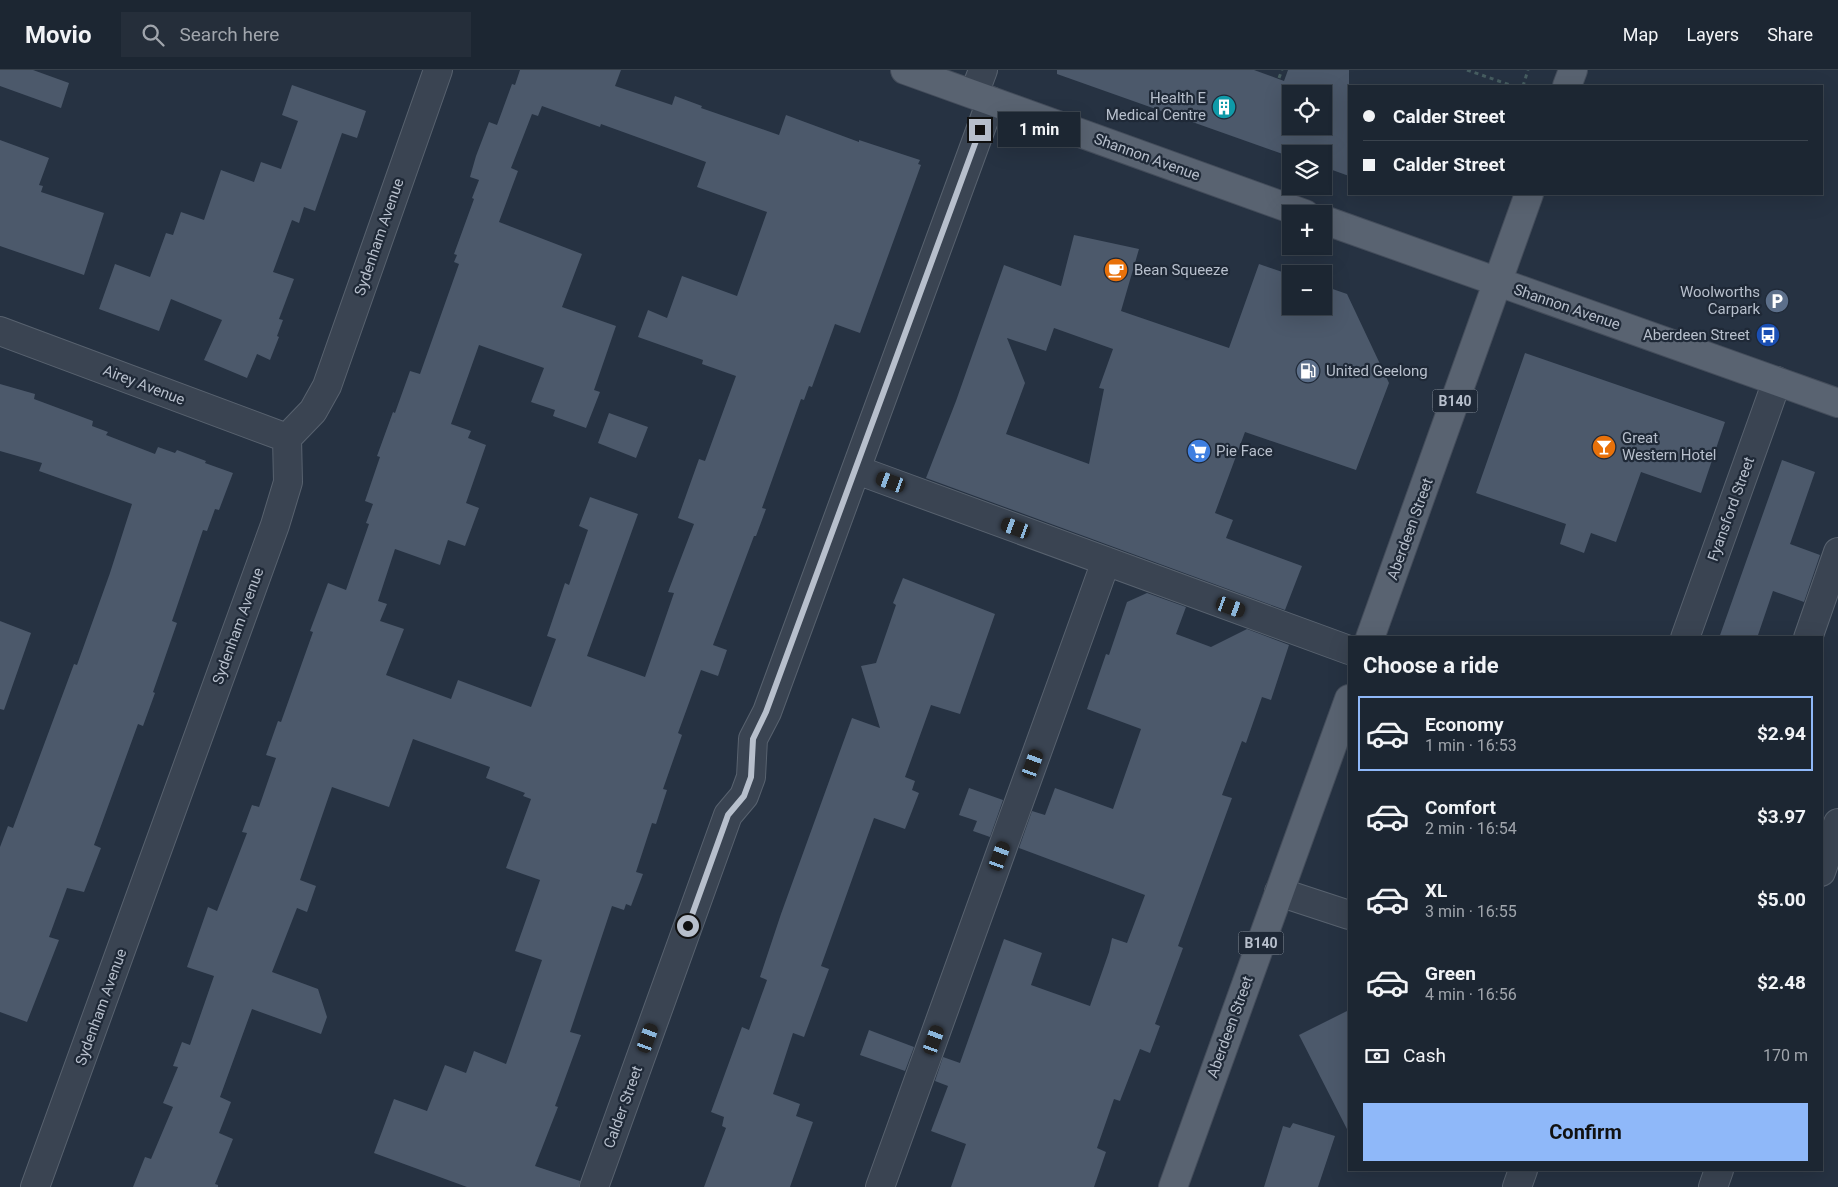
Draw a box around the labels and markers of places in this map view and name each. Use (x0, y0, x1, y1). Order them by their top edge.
place label: Health E Medical Centre (1106, 89, 1206, 124)
building icon: Health E Medical Centre (1211, 94, 1237, 120)
cafe icon: Bean Squeeze (1103, 257, 1129, 283)
place label: Bean Squeeze (1134, 261, 1228, 279)
place label: Woolworths Carpark (1680, 283, 1760, 318)
parking icon: Woolworths Carpark (1764, 288, 1790, 314)
bus stop icon: Aberdeen Street (1755, 322, 1781, 348)
place label: Aberdeen Street (1643, 326, 1750, 344)
fuel station icon: United Geelong (1295, 358, 1321, 384)
place label: United Geelong (1326, 362, 1428, 380)
place label: Great Western Hotel (1622, 429, 1717, 464)
bar icon: Great Western Hotel (1591, 434, 1617, 460)
supermarket icon: Pie Face (1186, 438, 1212, 464)
place label: Pie Face (1216, 442, 1273, 460)

